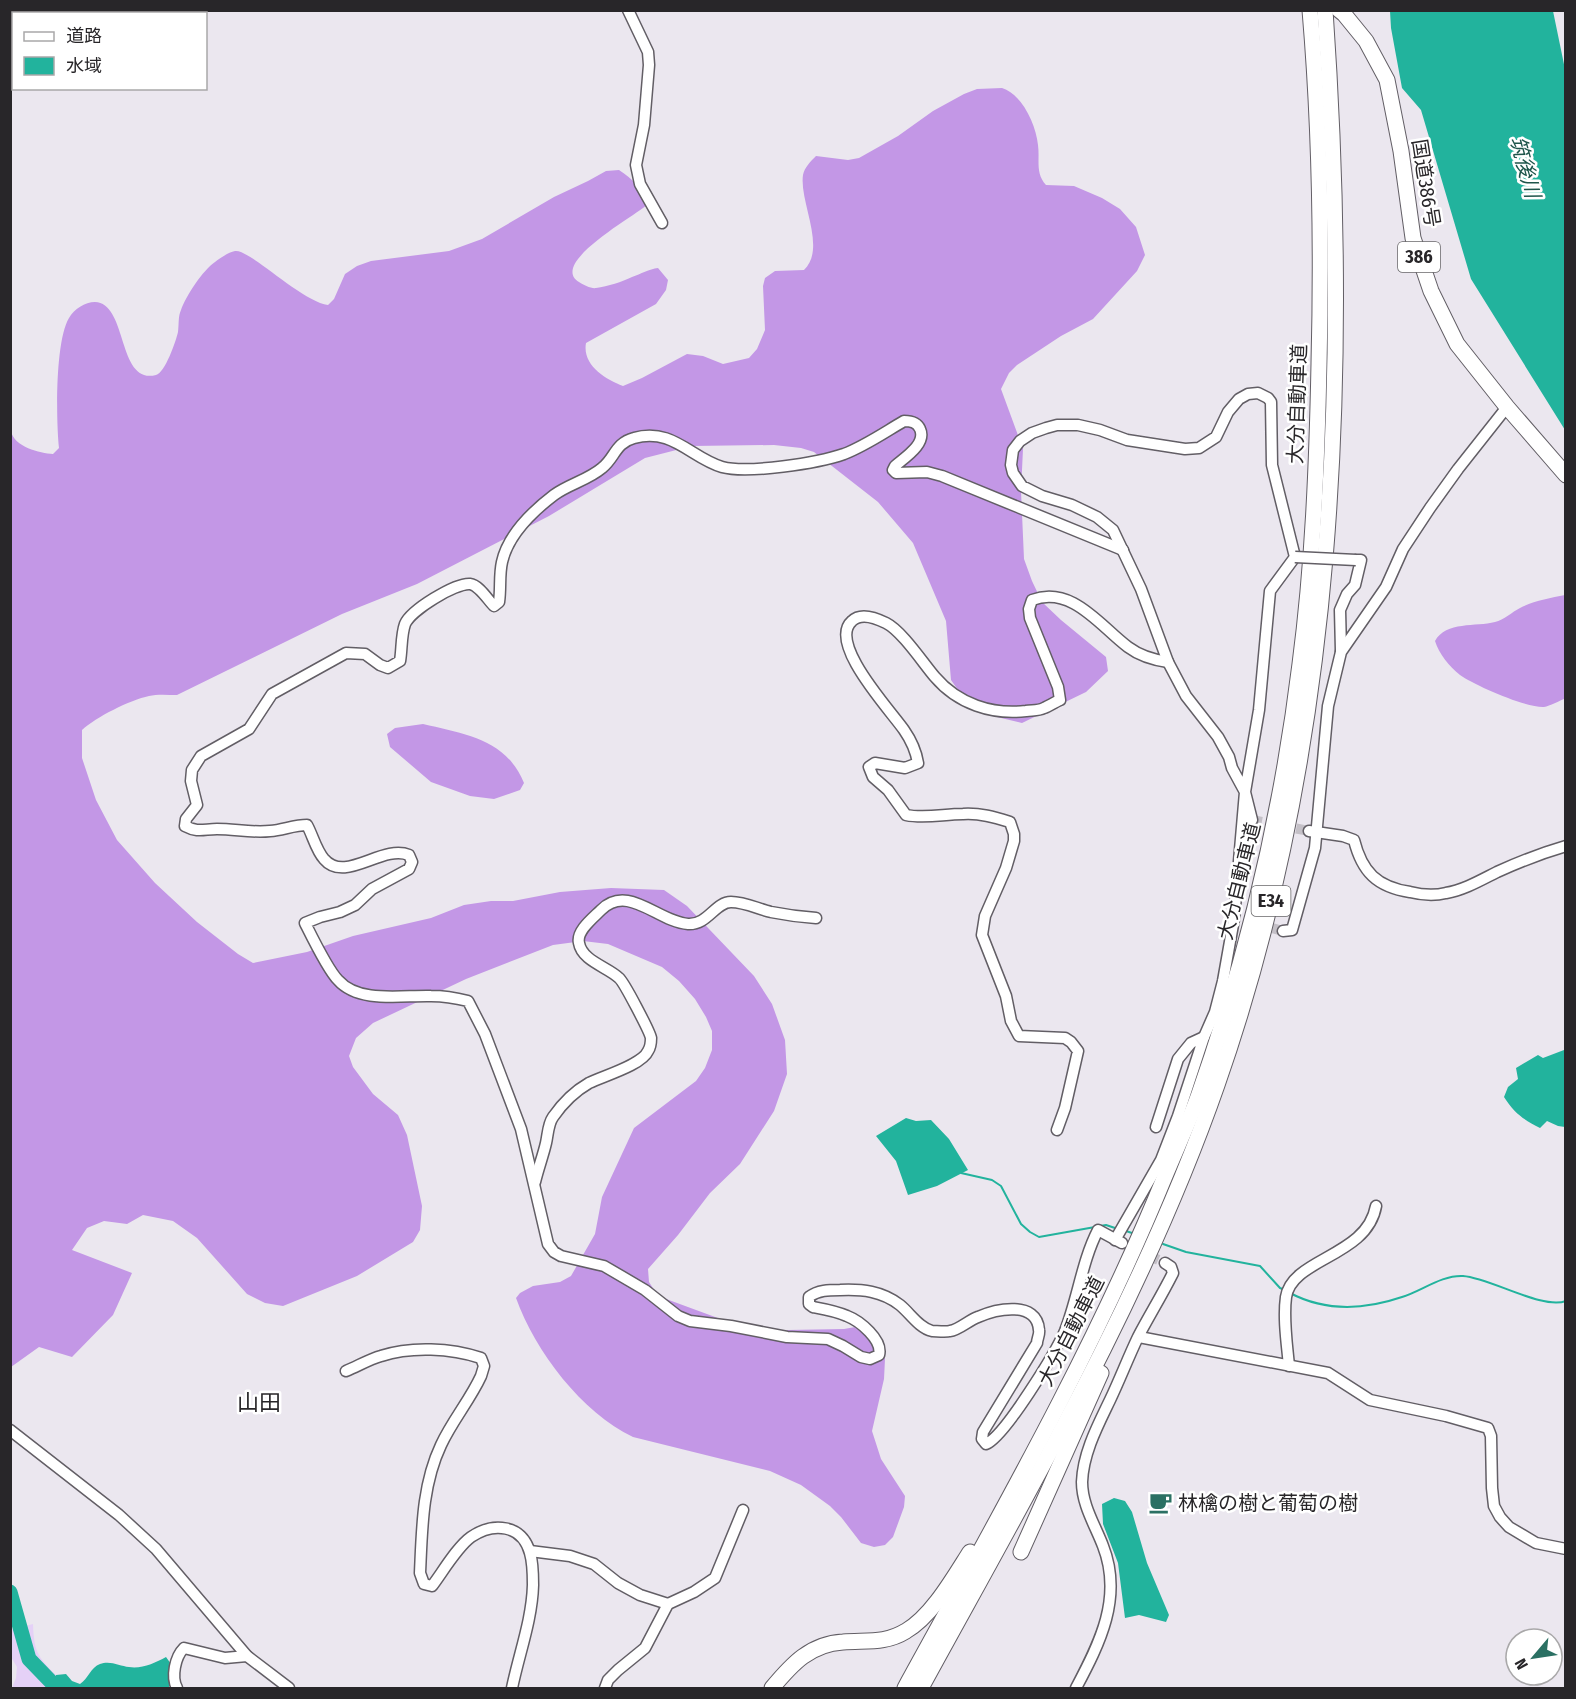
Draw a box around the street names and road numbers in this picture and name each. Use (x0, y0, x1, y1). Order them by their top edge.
street label: 国道386号 (1407, 137, 1445, 229)
road number: 386 (1398, 242, 1440, 272)
street label: 大分自動車道 (1283, 344, 1311, 464)
street label: 大分自動車道 (1213, 820, 1265, 942)
road number: E34 (1252, 886, 1290, 916)
street label: 大分自動車道 (1033, 1272, 1109, 1390)

